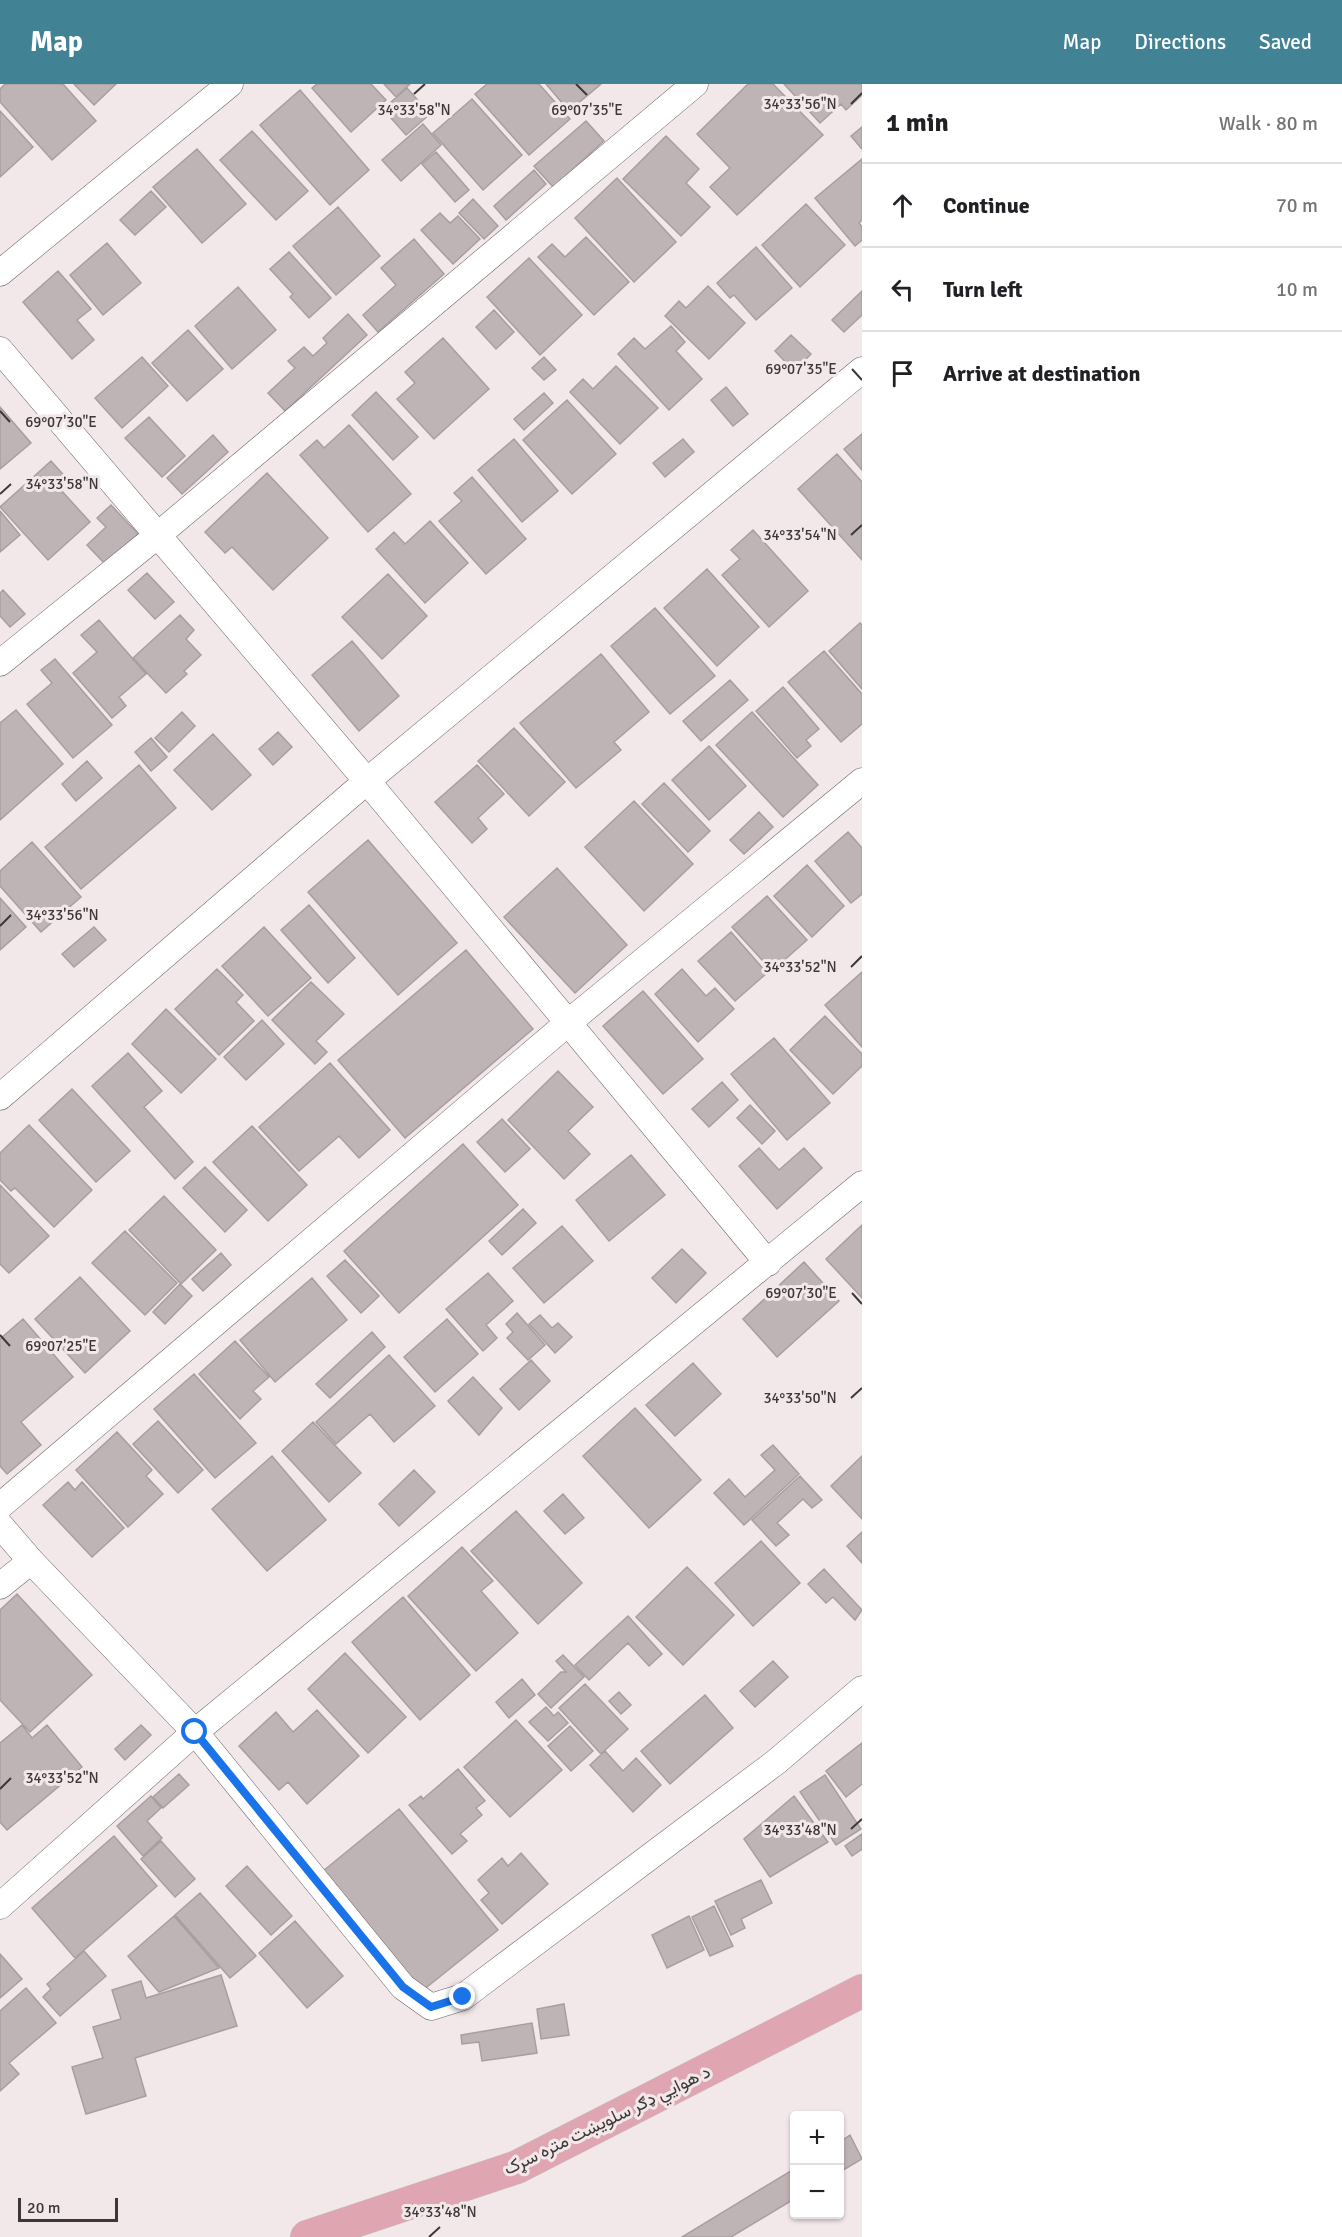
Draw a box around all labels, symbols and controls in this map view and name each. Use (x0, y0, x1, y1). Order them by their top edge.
text: Map (30, 25, 83, 59)
text: Map (1063, 29, 1101, 55)
text: Directions (1134, 29, 1226, 55)
text: Saved (1259, 29, 1312, 55)
text: 34°33'56"N (763, 95, 837, 113)
text: 34°33'58"N (377, 101, 451, 119)
text: 69°07'35"E (551, 101, 623, 119)
text: 1 min (886, 107, 949, 139)
text: Walk · 80 m (1219, 111, 1318, 136)
icon: ahead (886, 189, 919, 222)
text: Continue (943, 192, 1030, 219)
text: 70 m (1276, 193, 1318, 218)
icon: left (886, 273, 919, 306)
text: Turn left (943, 276, 1023, 303)
text: 10 m (1276, 277, 1318, 302)
icon: arrive (886, 357, 919, 390)
text: 69°07'35"E (765, 360, 837, 378)
text: Arrive at destination (943, 360, 1140, 387)
text: 69°07'30"E (25, 413, 97, 431)
text: 34°33'58"N (25, 475, 99, 493)
text: 34°33'54"N (763, 526, 837, 544)
text: 34°33'56"N (25, 906, 99, 924)
text: 34°33'52"N (763, 958, 837, 976)
text: 69°07'30"E (765, 1284, 837, 1302)
text: 69°07'25"E (25, 1337, 97, 1355)
text: 34°33'50"N (763, 1389, 837, 1407)
route start (181, 1718, 207, 1744)
text: 34°33'52"N (25, 1769, 99, 1787)
text: 34°33'48"N (763, 1821, 837, 1839)
route end (449, 1983, 475, 2009)
street label: د هوايي ډګر سلویښت متره سړک (500, 2060, 716, 2183)
map controls (790, 2111, 844, 2219)
button: + (790, 2111, 844, 2165)
button: − (790, 2165, 844, 2219)
scale bar (18, 2195, 118, 2222)
text: 20 m (27, 2198, 61, 2218)
text: 34°33'48"N (403, 2203, 477, 2221)

